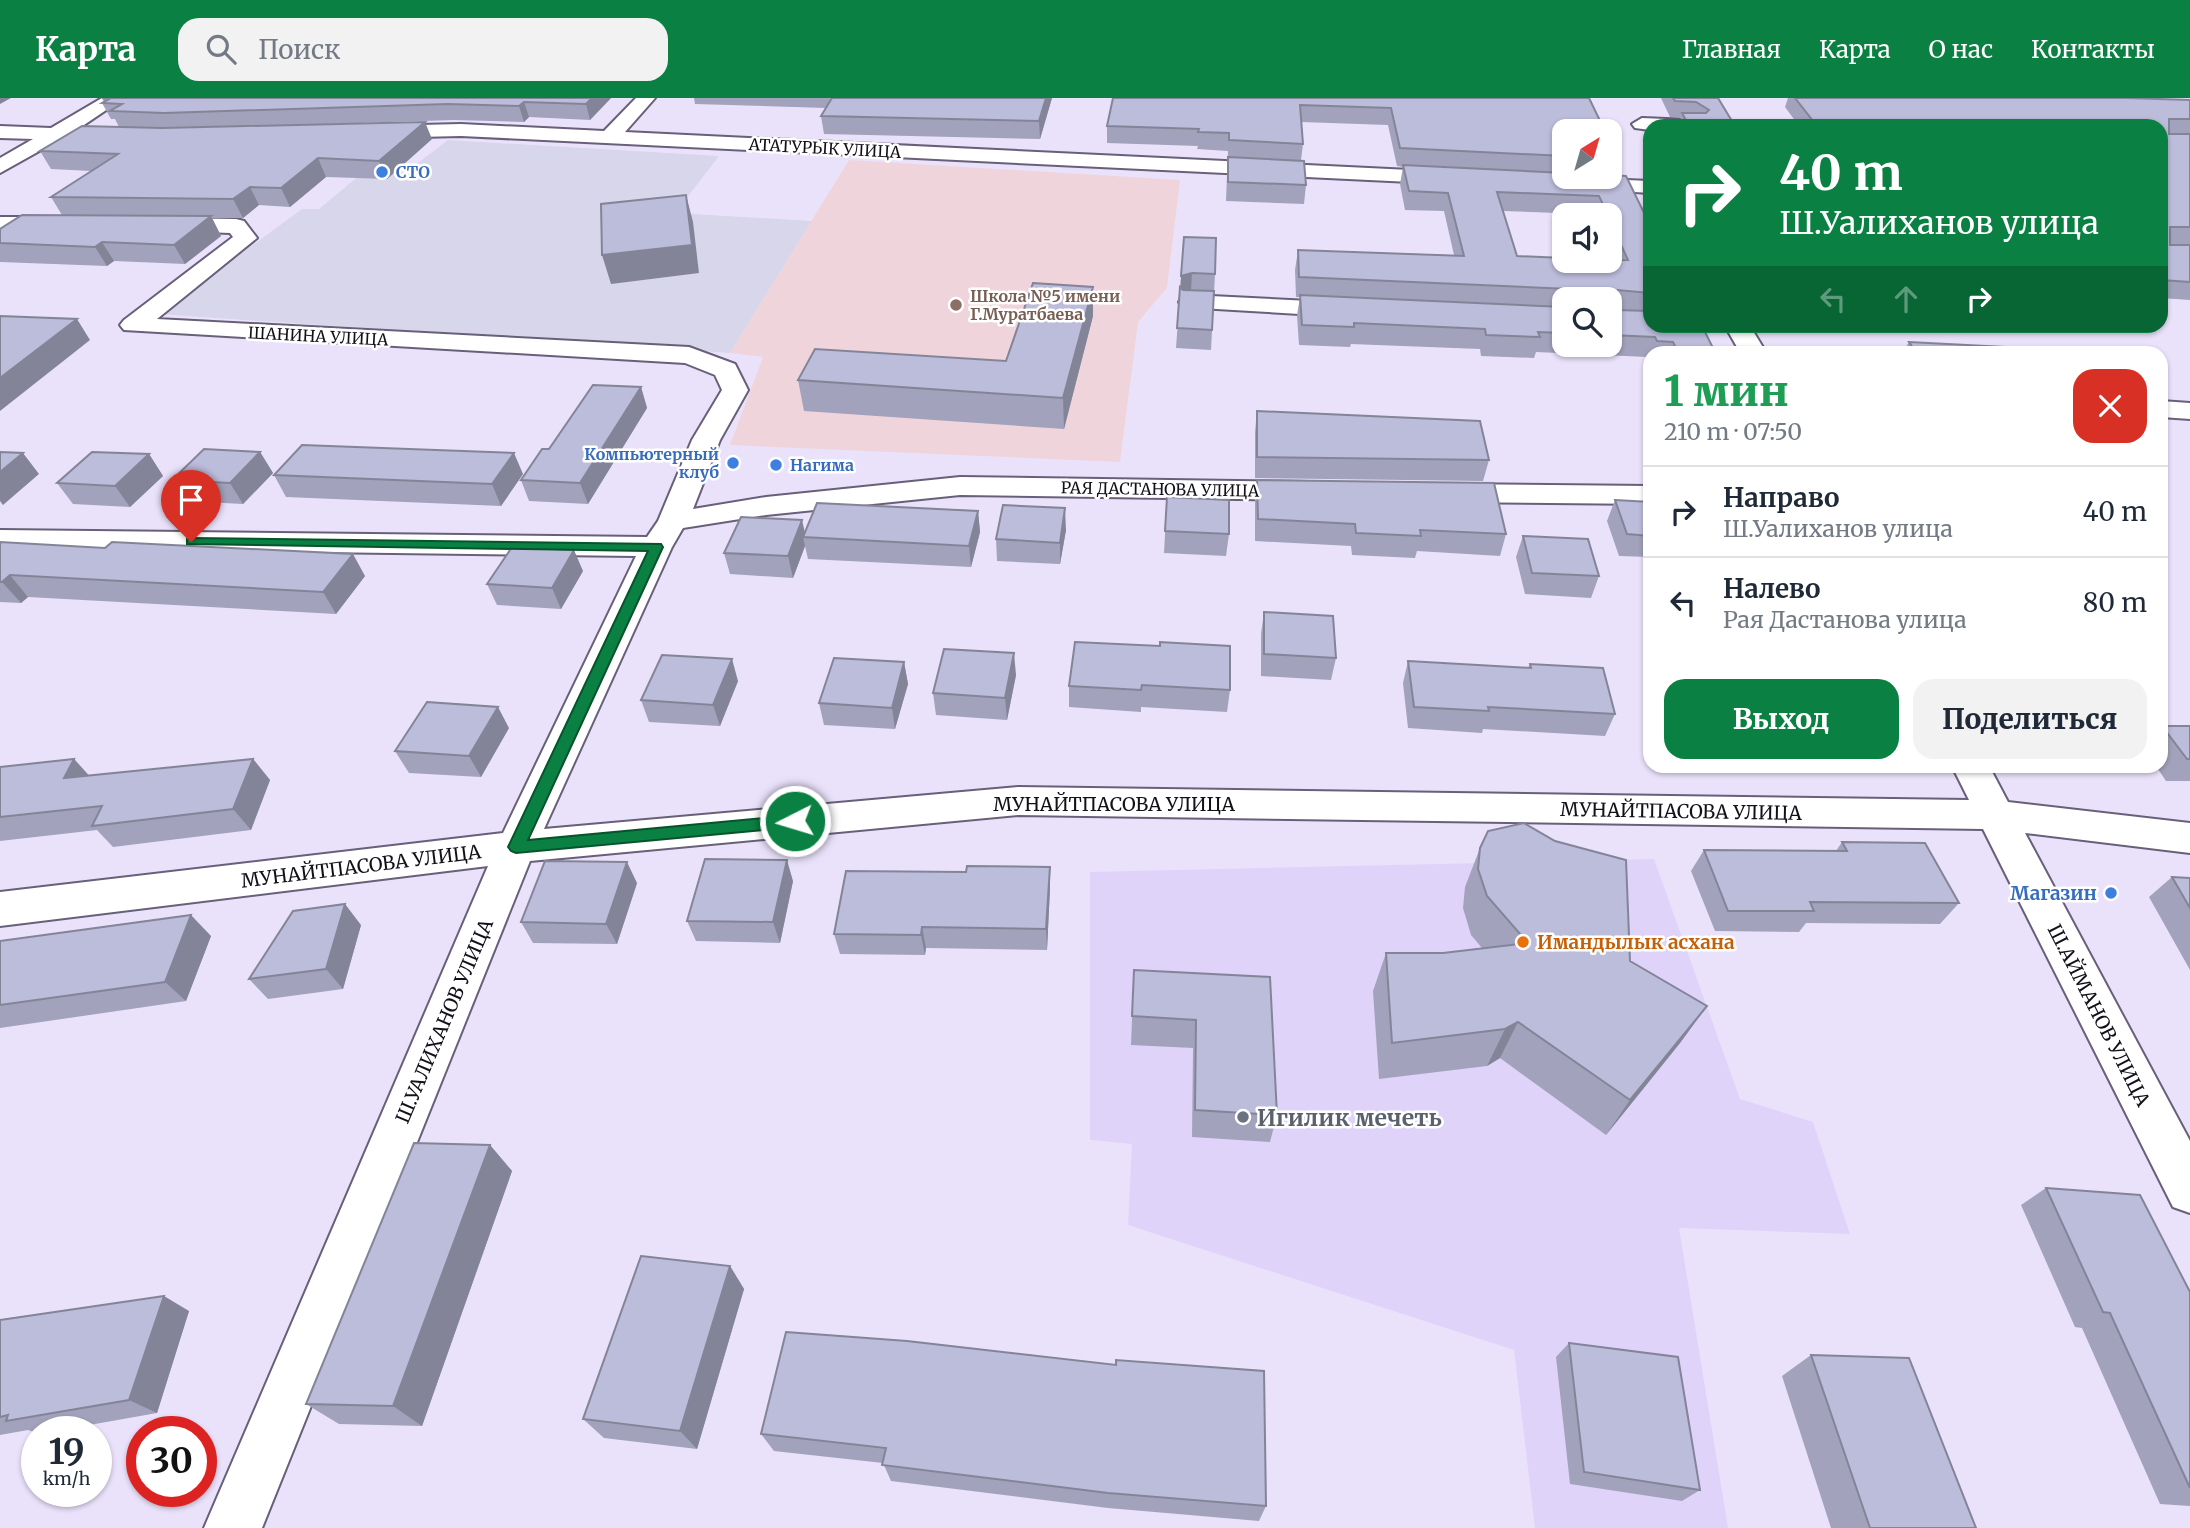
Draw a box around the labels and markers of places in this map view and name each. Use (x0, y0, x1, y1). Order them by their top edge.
place label: СТО (396, 162, 430, 182)
marker: СТО (374, 164, 390, 180)
place label: Школа №5 имени Г.Муратбаева (970, 286, 1120, 324)
marker: Школа №5 имени Г.Муратбаева (948, 297, 964, 313)
place label: Компьютерный клуб (584, 444, 719, 482)
marker: Компьютерный клуб (725, 455, 741, 471)
place label: Нагима (790, 455, 854, 475)
marker: Нагима (768, 457, 784, 473)
pin (161, 470, 221, 542)
place label: Магазин (2010, 881, 2097, 905)
marker: Магазин (2103, 885, 2119, 901)
place label: Имандылык асхана (1537, 930, 1735, 954)
marker: Имандылык асхана (1515, 934, 1531, 950)
place label: Игилик мечеть (1257, 1103, 1442, 1132)
marker: Игилик мечеть (1235, 1109, 1251, 1125)

